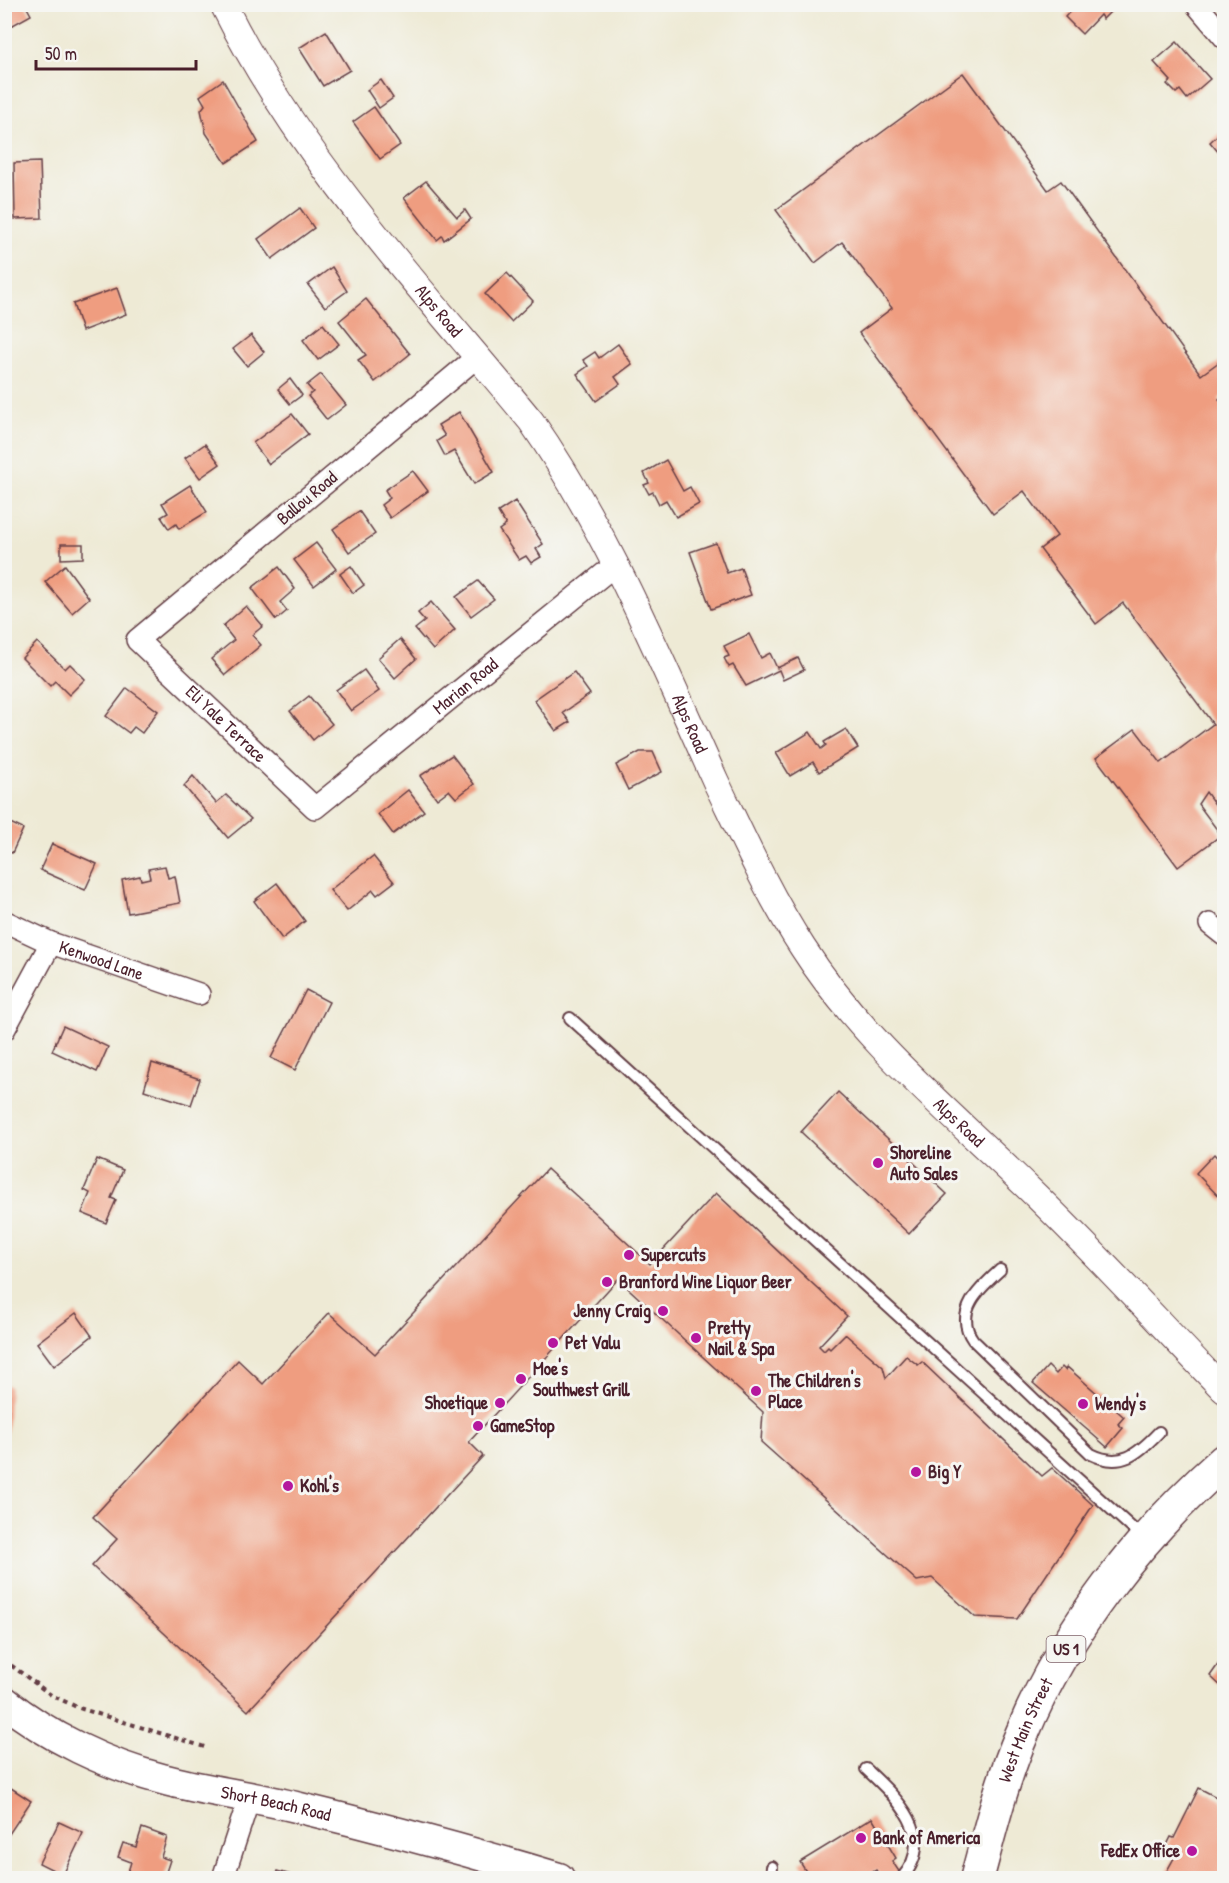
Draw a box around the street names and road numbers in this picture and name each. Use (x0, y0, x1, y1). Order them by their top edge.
street label: Alps Road (410, 279, 469, 342)
street label: Ballou Road (271, 465, 342, 530)
street label: Marian Road (427, 652, 503, 720)
street label: Eli Yale Terrace (180, 679, 272, 768)
street label: Alps Road (666, 690, 714, 757)
street label: Kenwood Lane (56, 934, 147, 986)
street label: Alps Road (928, 1092, 990, 1152)
road number: US 1 (1046, 1636, 1086, 1662)
street label: West Main Street (992, 1672, 1059, 1785)
street label: Short Beach Road (219, 1779, 334, 1827)

